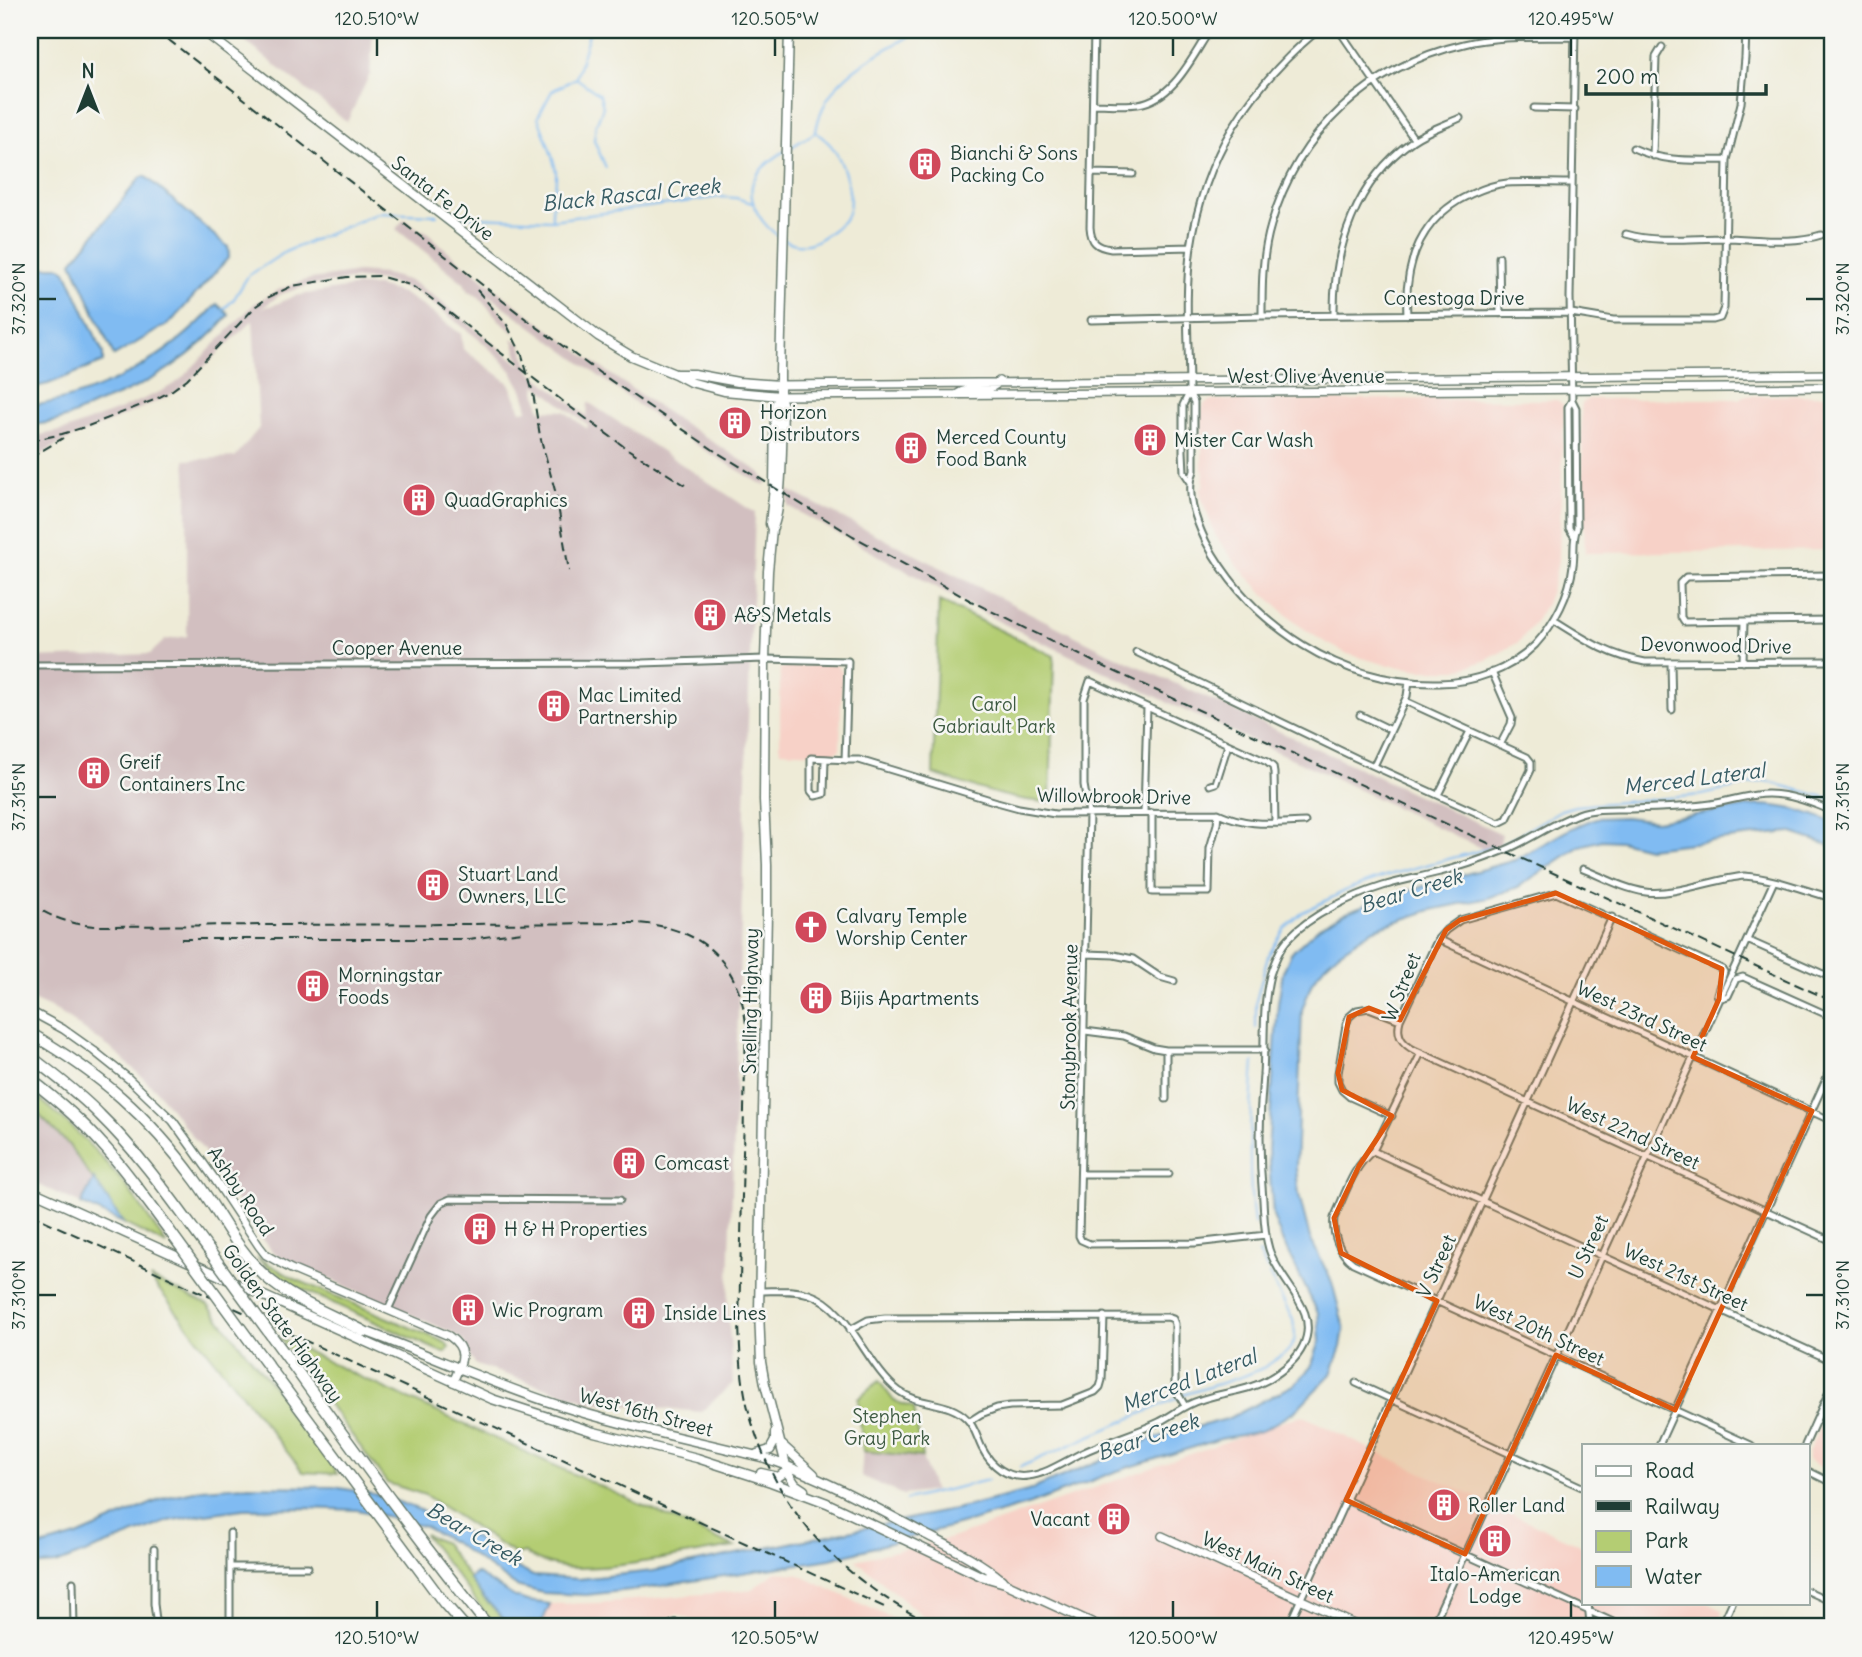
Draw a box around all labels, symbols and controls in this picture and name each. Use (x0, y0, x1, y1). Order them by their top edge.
text: 120.510°W (335, 7, 419, 30)
text: 120.505°W (731, 7, 819, 30)
text: 120.500°W (1129, 7, 1218, 30)
text: 120.495°W (1528, 7, 1614, 30)
north arrow (52, 52, 122, 122)
scale bar (1586, 52, 1766, 96)
text: N (81, 59, 95, 83)
text: 200 m (1596, 63, 1659, 90)
place label: Bianchi & Sons Packing Co (950, 141, 1078, 187)
building icon: Bianchi & Sons Packing Co (906, 145, 944, 183)
street label: Santa Fe Drive (387, 151, 499, 245)
water label: Black Rascal Creek (541, 172, 723, 217)
text: 37.320°N (7, 262, 30, 336)
text: 37.320°N (1831, 262, 1854, 336)
street label: Conestoga Drive (1384, 286, 1524, 310)
street label: West Olive Avenue (1227, 364, 1385, 388)
place label: Horizon Distributors (760, 400, 860, 446)
building icon: Horizon Distributors (716, 404, 754, 442)
building icon: Mister Car Wash (1131, 421, 1169, 459)
place label: Merced County Food Bank (936, 425, 1066, 471)
place label: Mister Car Wash (1174, 428, 1314, 452)
building icon: Merced County Food Bank (892, 429, 930, 467)
building icon: QuadGraphics (400, 481, 438, 519)
place label: QuadGraphics (444, 488, 568, 512)
building icon: A&S Metals (691, 596, 729, 634)
place label: A&S Metals (734, 603, 832, 627)
street label: Devonwood Drive (1640, 632, 1792, 658)
street label: Cooper Avenue (332, 636, 462, 660)
place label: Mac Limited Partnership (578, 683, 681, 729)
building icon: Mac Limited Partnership (535, 687, 573, 725)
park label: Carol Gabriault Park (932, 692, 1056, 738)
place label: Greif Containers Inc (119, 750, 245, 796)
building icon: Greif Containers Inc (75, 754, 113, 792)
water label: Merced Lateral (1622, 756, 1769, 801)
text: 37.315°N (7, 763, 30, 831)
text: 37.315°N (1831, 763, 1854, 831)
street label: Willowbrook Drive (1037, 783, 1191, 809)
place label: Stuart Land Owners, LLC (458, 862, 566, 908)
water label: Bear Creek (1356, 862, 1467, 919)
building icon: Stuart Land Owners, LLC (414, 866, 452, 904)
place label: Calvary Temple Worship Center (836, 904, 968, 950)
church icon: Calvary Temple Worship Center (792, 908, 830, 946)
street label: Snelling Highway (737, 928, 763, 1074)
street label: Stonybrook Avenue (1056, 944, 1082, 1110)
street label: W Street (1376, 949, 1426, 1025)
place label: Morningstar Foods (338, 963, 442, 1009)
building icon: Morningstar Foods (294, 967, 332, 1005)
street label: West 23rd Street (1573, 975, 1711, 1057)
building icon: Bijis Apartments (797, 979, 835, 1017)
place label: Bijis Apartments (840, 986, 979, 1010)
street label: West 22nd Street (1562, 1092, 1704, 1174)
street label: Ashby Road (202, 1142, 280, 1240)
building icon: Comcast (610, 1144, 648, 1182)
place label: Comcast (654, 1151, 729, 1175)
building icon: H & H Properties (461, 1210, 499, 1248)
street label: U Street (1563, 1211, 1613, 1283)
place label: H & H Properties (504, 1217, 647, 1241)
street label: V Street (1411, 1231, 1461, 1301)
street label: West 21st Street (1620, 1238, 1752, 1316)
street label: Golden State Highway (218, 1239, 348, 1407)
text: 37.310°N (7, 1260, 30, 1330)
text: 37.310°N (1831, 1260, 1854, 1330)
street label: West 20th Street (1470, 1289, 1608, 1371)
building icon: Wic Program (449, 1291, 487, 1329)
building icon: Inside Lines (620, 1294, 658, 1332)
place label: Wic Program (492, 1298, 603, 1322)
place label: Inside Lines (664, 1301, 766, 1325)
water label: Merced Lateral (1118, 1341, 1263, 1419)
street label: West 16th Street (576, 1383, 716, 1441)
park label: Stephen Gray Park (844, 1404, 931, 1450)
water label: Bear Creek (1094, 1406, 1203, 1466)
legend (1582, 1444, 1810, 1604)
text: Road (1645, 1457, 1694, 1484)
building icon: Roller Land (1425, 1486, 1463, 1524)
place label: Roller Land (1468, 1493, 1565, 1517)
text: Railway (1645, 1493, 1720, 1520)
water label: Bear Creek (422, 1495, 528, 1572)
building icon: Vacant (1095, 1500, 1133, 1538)
place label: Vacant (1031, 1507, 1090, 1531)
building icon: Italo-American Lodge (1476, 1522, 1514, 1560)
street label: West Main Street (1198, 1526, 1338, 1608)
text: Park (1645, 1527, 1688, 1554)
place label: Italo-American Lodge (1430, 1562, 1560, 1608)
text: Water (1645, 1563, 1703, 1590)
text: 120.510°W (335, 1626, 419, 1649)
text: 120.505°W (731, 1626, 819, 1649)
text: 120.500°W (1129, 1626, 1218, 1649)
text: 120.495°W (1528, 1626, 1614, 1649)

